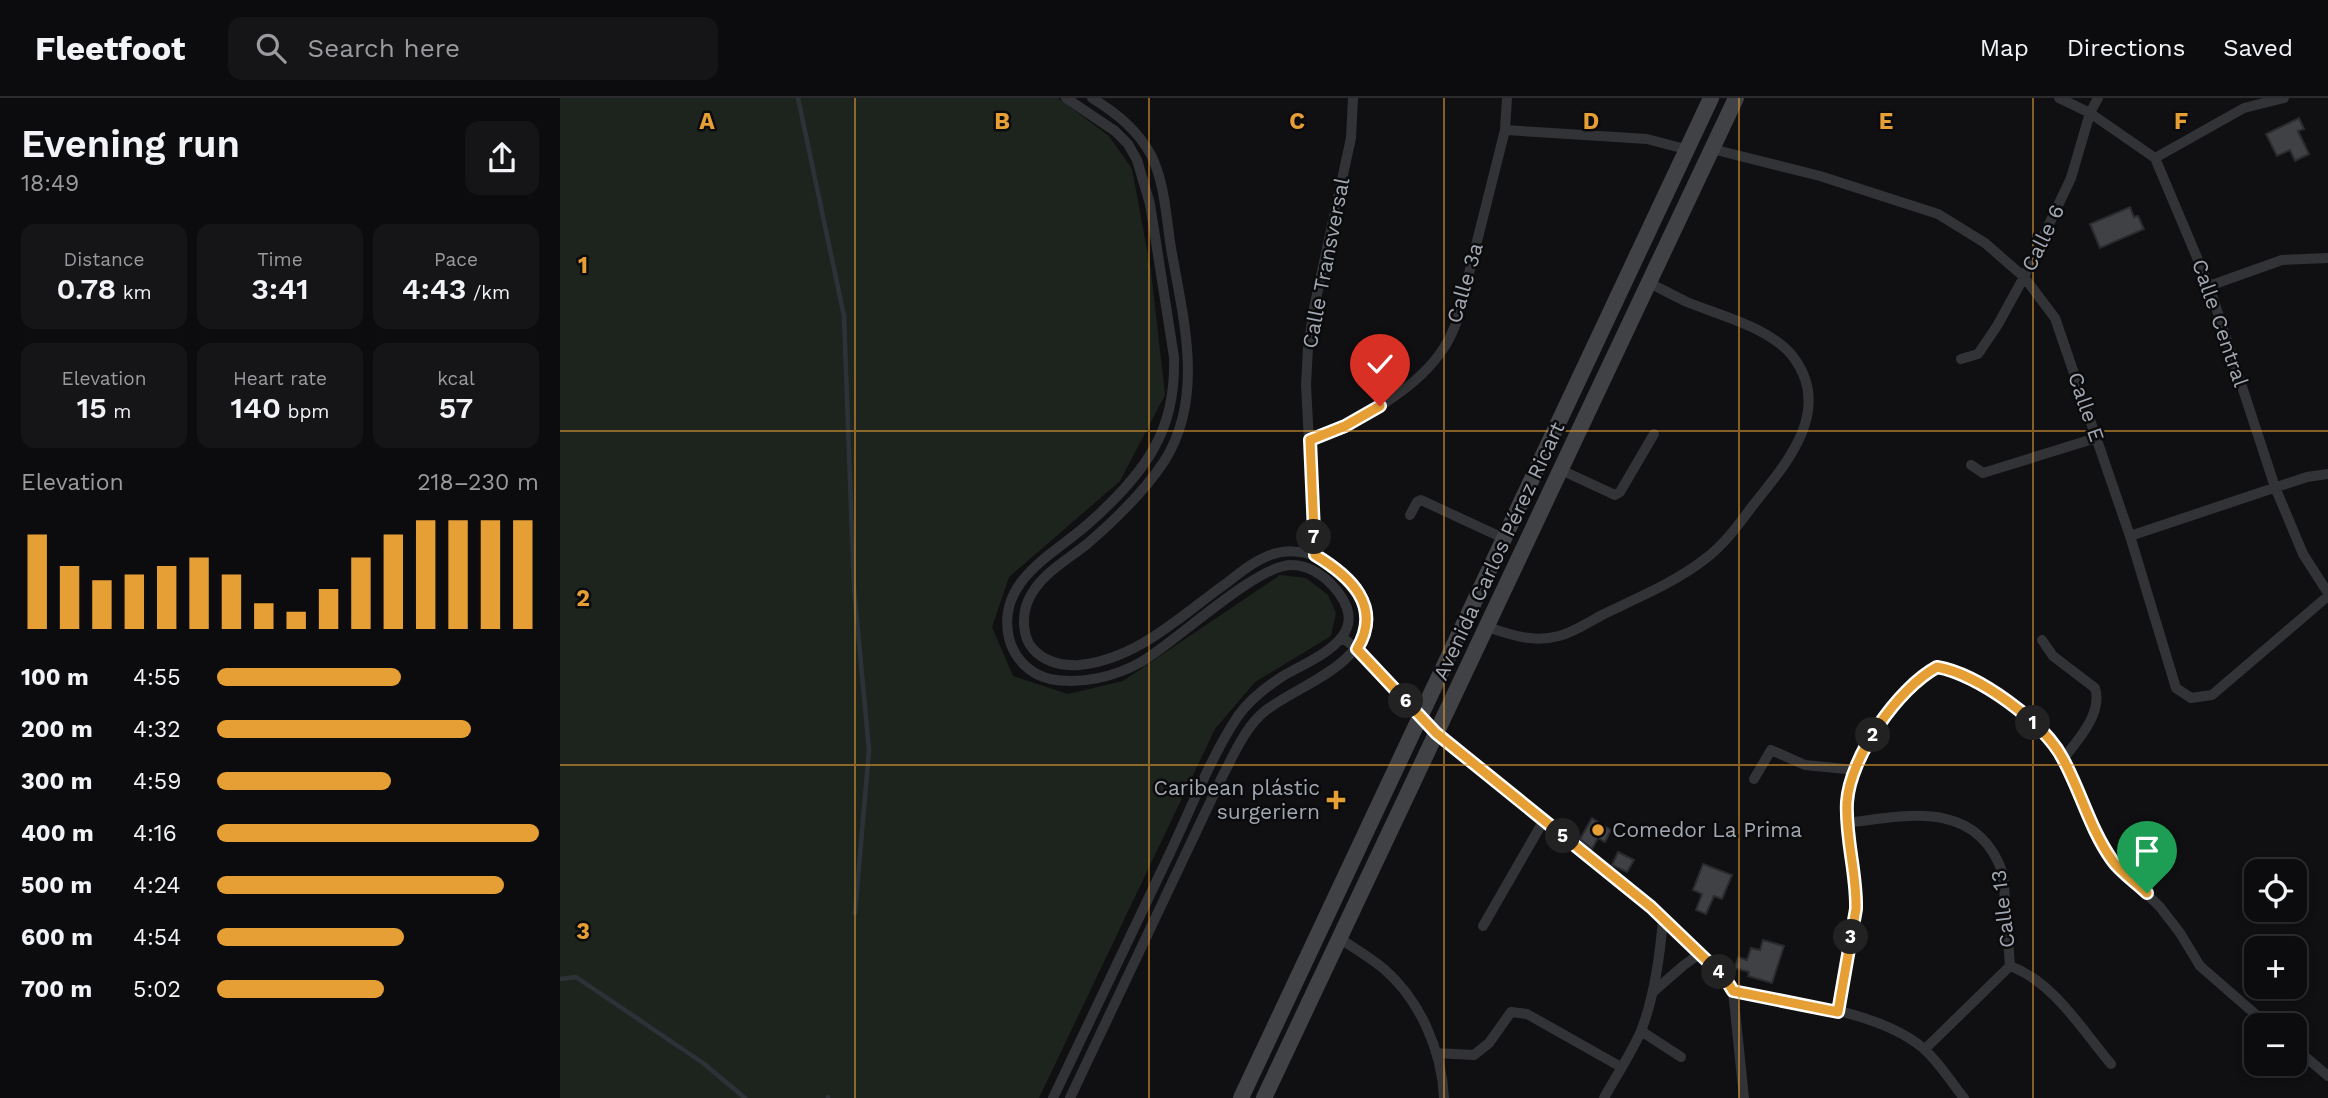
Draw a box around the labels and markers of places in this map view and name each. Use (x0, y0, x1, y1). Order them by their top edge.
pin (1350, 334, 1410, 406)
pin: 7 (1296, 520, 1332, 555)
pin: 6 (1388, 684, 1424, 718)
pin: 1 (2016, 706, 2050, 740)
pin: 2 (1856, 718, 1890, 752)
place label: Caribean plástic surgeriern (1154, 775, 1320, 824)
marker: Caribean plástic surgeriern (1326, 790, 1346, 810)
place label: Comedor La Prima (1612, 817, 1802, 842)
pin: 5 (1546, 818, 1580, 854)
pin (2117, 821, 2177, 893)
marker: Comedor La Prima (1590, 822, 1606, 838)
pin: 3 (1834, 920, 1868, 954)
pin: 4 (1702, 954, 1736, 990)

